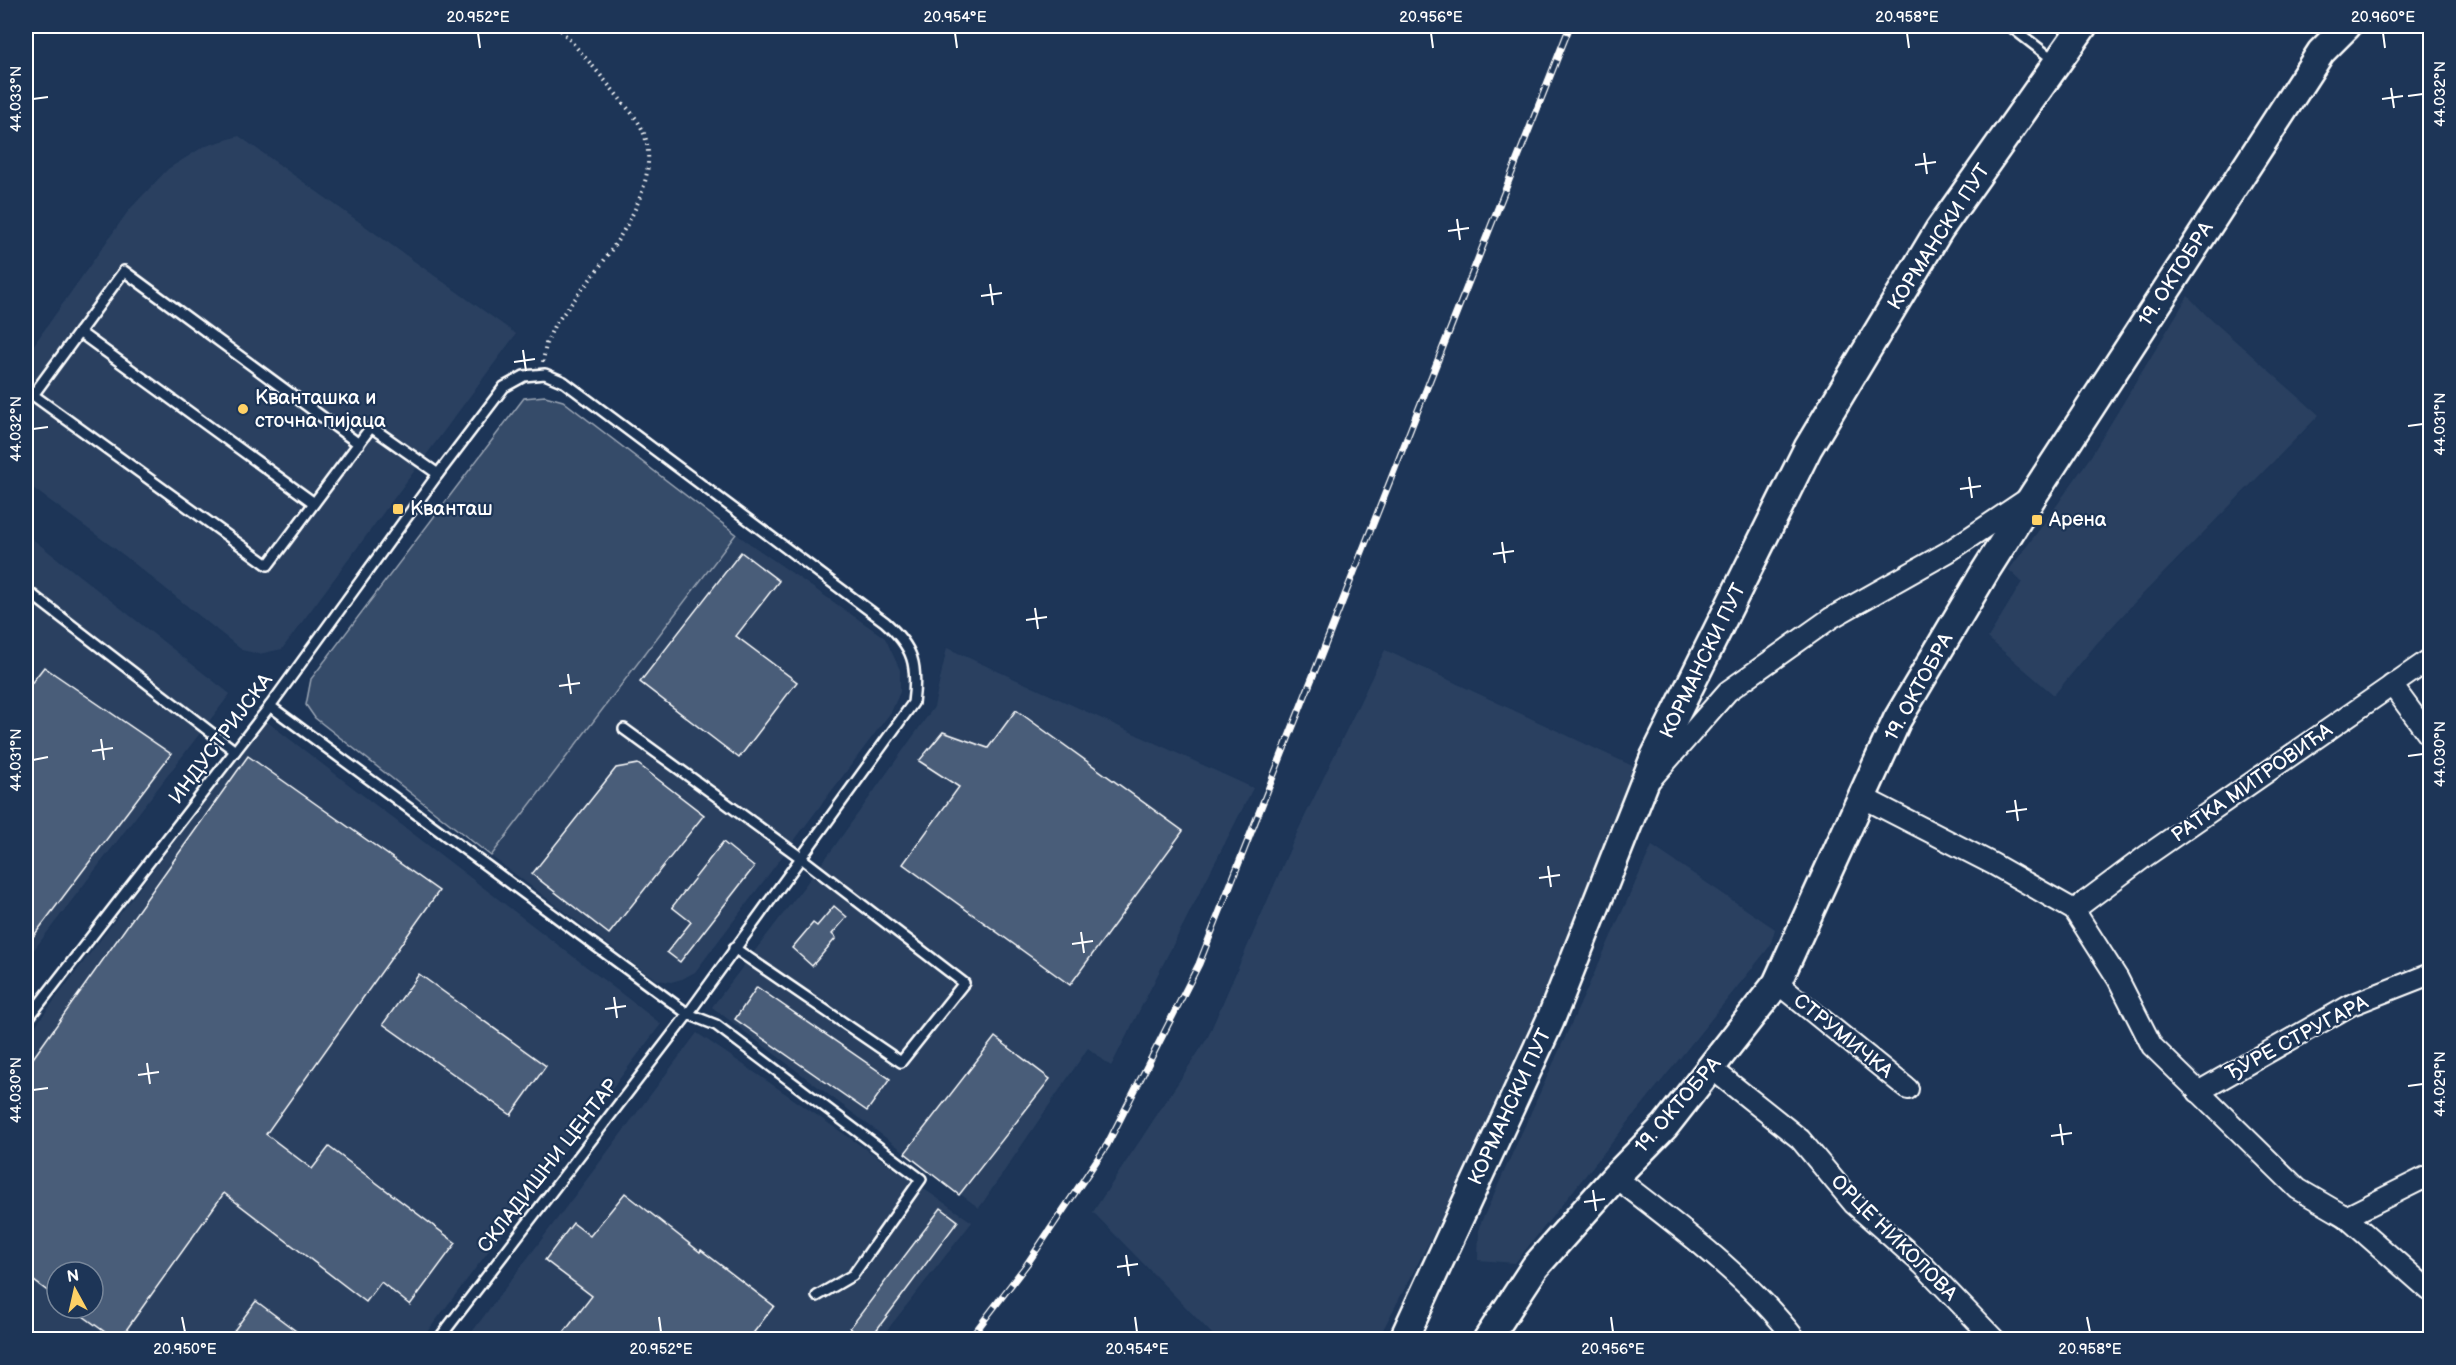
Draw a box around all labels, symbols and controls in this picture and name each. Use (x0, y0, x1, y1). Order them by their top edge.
text: 20.952°E (446, 8, 510, 27)
text: 20.954°E (923, 8, 987, 27)
text: 20.956°E (1399, 8, 1463, 27)
text: 20.958°E (1875, 8, 1939, 27)
text: 20.960°E (2351, 8, 2415, 27)
text: 44.032°N (2431, 61, 2450, 127)
text: 44.033°N (7, 66, 26, 132)
street label: КОРМАНСКИ ПУТ (1883, 159, 1995, 315)
street label: 19. ОКТОБРА (2133, 217, 2219, 331)
place label: Кванташка и сточна пијаца (255, 386, 386, 433)
text: 44.031°N (2431, 392, 2450, 456)
text: 44.032°N (7, 396, 26, 462)
marker: Кванташка и сточна пијаца (236, 402, 250, 416)
place label: Кванташ (410, 497, 493, 521)
marker: Кванташ (391, 502, 405, 516)
place label: Арена (2048, 508, 2107, 532)
marker: Арена (2030, 513, 2044, 527)
street label: КОРМАНСКИ ПУТ (1655, 579, 1751, 742)
street label: 19. ОКТОБРА (1880, 628, 1959, 745)
street label: ИНДУСТРИЈСКА (164, 668, 278, 809)
street label: РАТКА МИТРОВИЋА (2167, 718, 2338, 848)
text: 44.030°N (2431, 721, 2450, 787)
text: 44.031°N (7, 728, 26, 792)
street label: СТРУМИЧКА (1789, 989, 1898, 1084)
street label: ЂУРЕ СТРУГАРА (2222, 990, 2373, 1086)
street label: КОРМАНСКИ ПУТ (1463, 1025, 1557, 1189)
street label: 19. ОКТОБРА (1630, 1051, 1727, 1158)
text: 44.029°N (2431, 1051, 2450, 1117)
text: 44.030°N (7, 1057, 26, 1123)
street label: СКЛАДИШНИ ЦЕНТАР (473, 1074, 624, 1258)
street label: ОРЦЕ НИКОЛОВА (1826, 1170, 1963, 1307)
north arrow (45, 1260, 105, 1320)
text: N (66, 1266, 80, 1287)
text: 20.950°E (153, 1340, 217, 1359)
text: 20.952°E (629, 1340, 693, 1359)
text: 20.954°E (1105, 1340, 1169, 1359)
text: 20.956°E (1581, 1340, 1645, 1359)
text: 20.958°E (2058, 1340, 2122, 1359)

